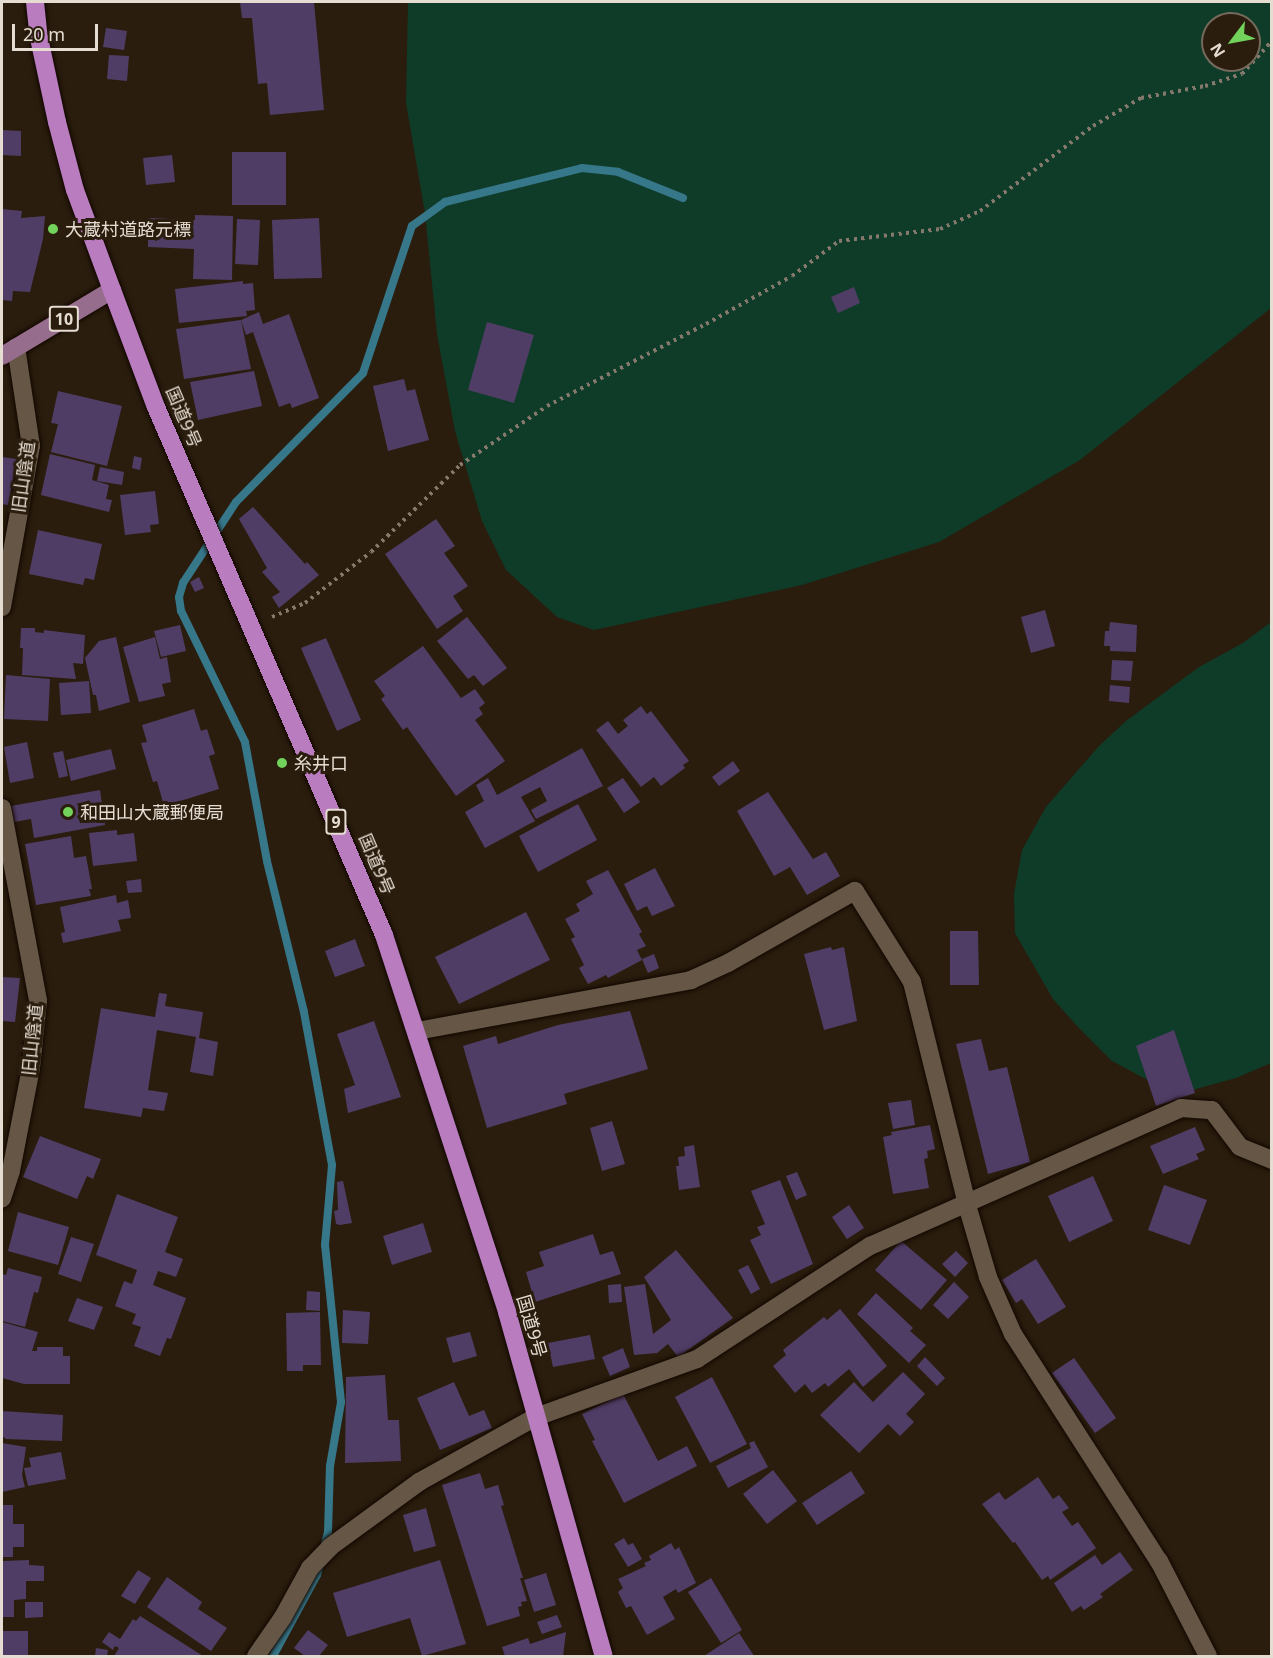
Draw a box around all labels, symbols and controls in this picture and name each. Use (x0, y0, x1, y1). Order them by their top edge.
scale bar (15, 12, 100, 50)
north arrow (1201, 12, 1261, 72)
text: 20 m (23, 22, 65, 46)
text: N (1205, 39, 1230, 62)
place label: 大蔵村道路元標 (65, 218, 191, 240)
marker: 大蔵村道路元標 (46, 222, 60, 236)
road number: 10 (48, 306, 80, 332)
street label: 国道9号 (161, 383, 207, 451)
street label: 旧山陰道 (7, 440, 39, 514)
place label: 糸井口 (294, 752, 348, 774)
marker: 糸井口 (275, 756, 289, 770)
place label: 和田山大蔵郵便局 (80, 801, 224, 823)
marker: 和田山大蔵郵便局 (61, 805, 75, 819)
road number: 9 (324, 809, 348, 835)
street label: 国道9号 (354, 830, 400, 898)
street label: 旧山陰道 (17, 1003, 47, 1077)
street label: 国道9号 (513, 1292, 551, 1360)

